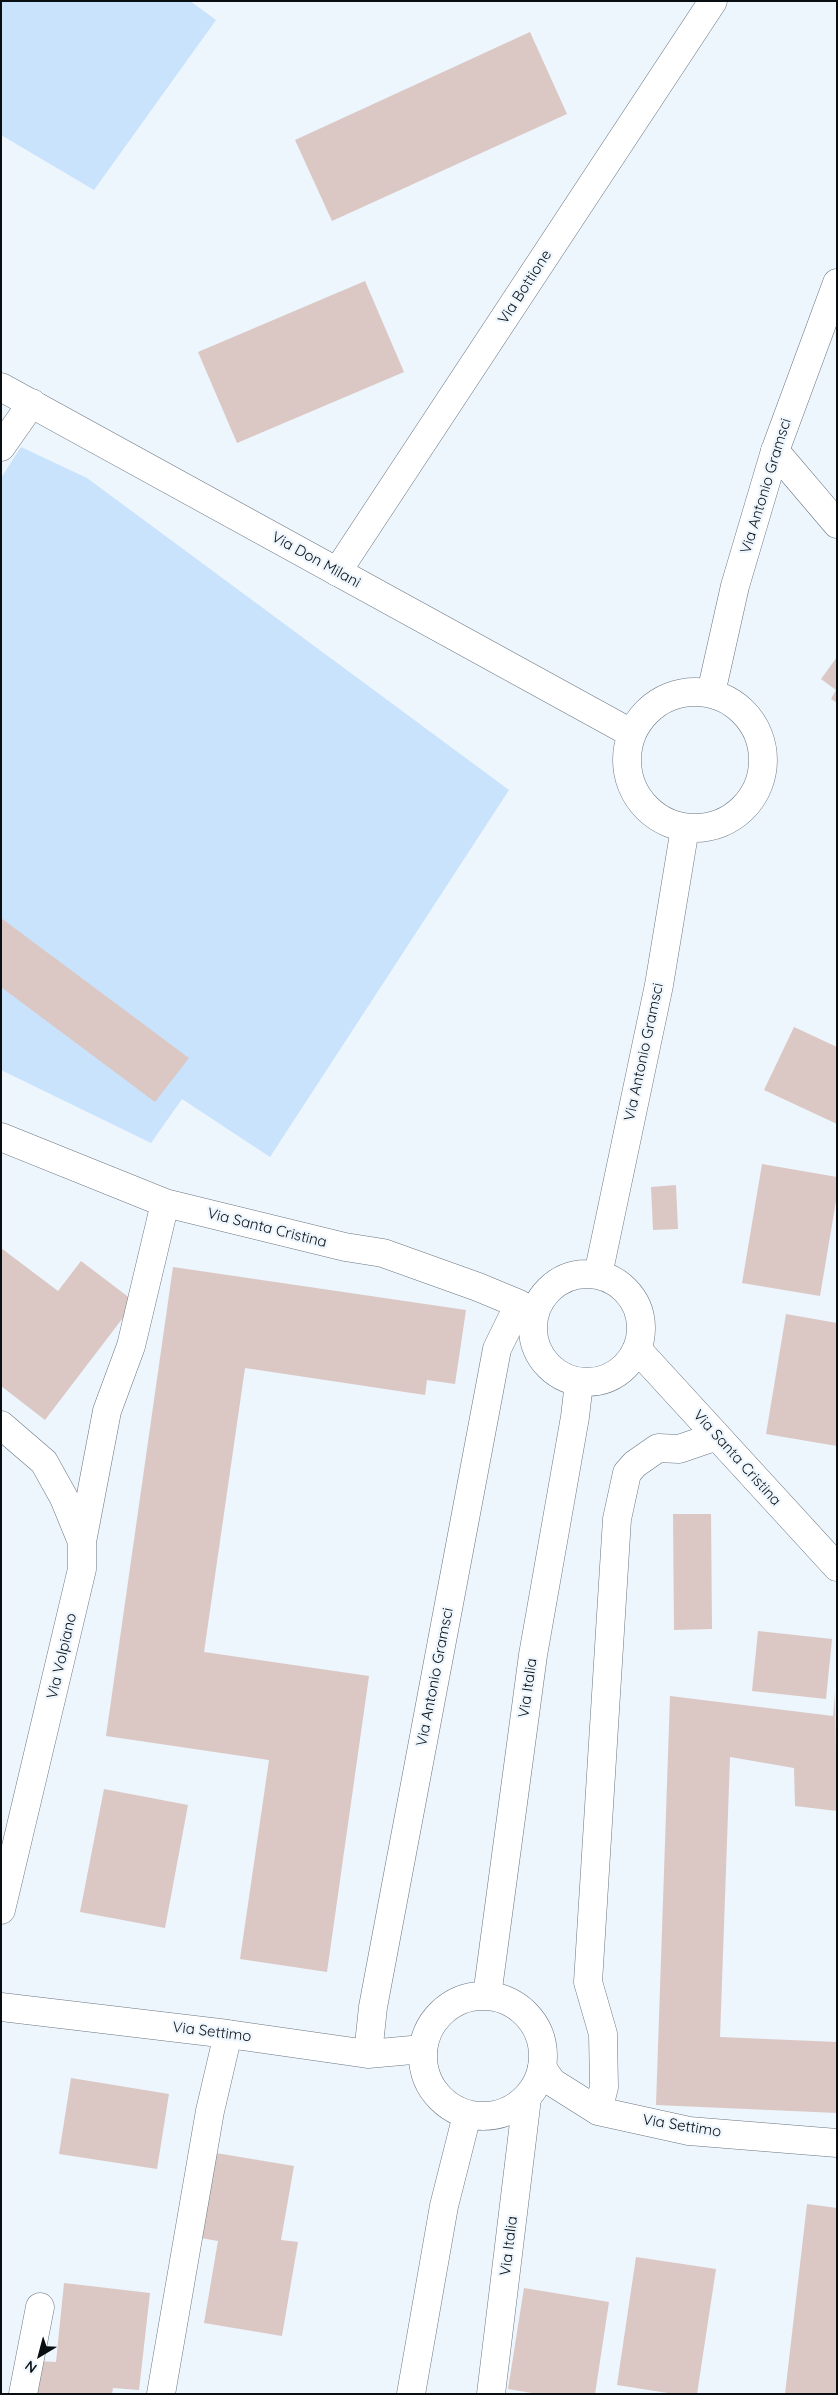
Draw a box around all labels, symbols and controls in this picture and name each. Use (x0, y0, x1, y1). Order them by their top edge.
street label: Via Bottione (494, 247, 556, 327)
street label: Via Antonio Gramsci (737, 416, 795, 556)
street label: Via Don Milani (268, 528, 364, 592)
street label: Via Antonio Gramsci (621, 981, 667, 1123)
street label: Via Santa Cristina (205, 1204, 329, 1252)
street label: Via Santa Cristina (689, 1406, 785, 1510)
street label: Via Antonio Gramsci (413, 1606, 457, 1748)
street label: Via Volpiano (43, 1611, 81, 1701)
street label: Via Italia (515, 1657, 541, 1719)
street label: Via Settimo (172, 2018, 252, 2046)
street label: Via Settimo (641, 2111, 723, 2141)
street label: Via Italia (496, 2215, 522, 2277)
north arrow (15, 2330, 65, 2380)
text: N (21, 2357, 41, 2377)

